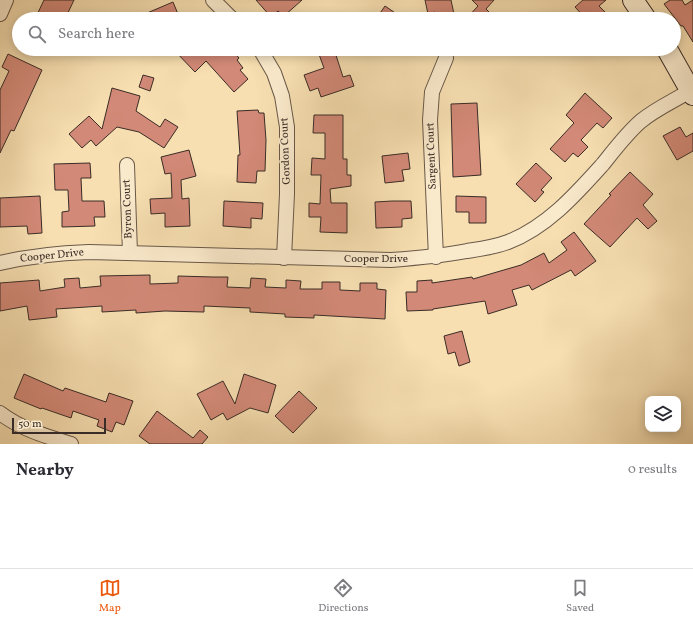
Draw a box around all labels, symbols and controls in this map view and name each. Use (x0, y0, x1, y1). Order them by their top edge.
search box (12, 12, 681, 56)
icon: search (26, 23, 48, 45)
text: Search here (58, 24, 135, 45)
street label: Gordon Court (277, 117, 295, 185)
street label: Sargent Court (423, 122, 441, 190)
street label: Byron Court (119, 179, 137, 239)
street label: Cooper Drive (19, 245, 85, 267)
street label: Cooper Drive (344, 252, 408, 267)
map controls (645, 396, 681, 432)
button: layers (645, 396, 681, 432)
scale bar (12, 416, 106, 435)
text: 50 m (18, 417, 42, 432)
text: Nearby (16, 459, 74, 482)
text: 0 results (628, 461, 677, 479)
tab: Map (99, 577, 121, 616)
tab: Directions (318, 577, 369, 616)
tab: Saved (566, 577, 594, 616)

